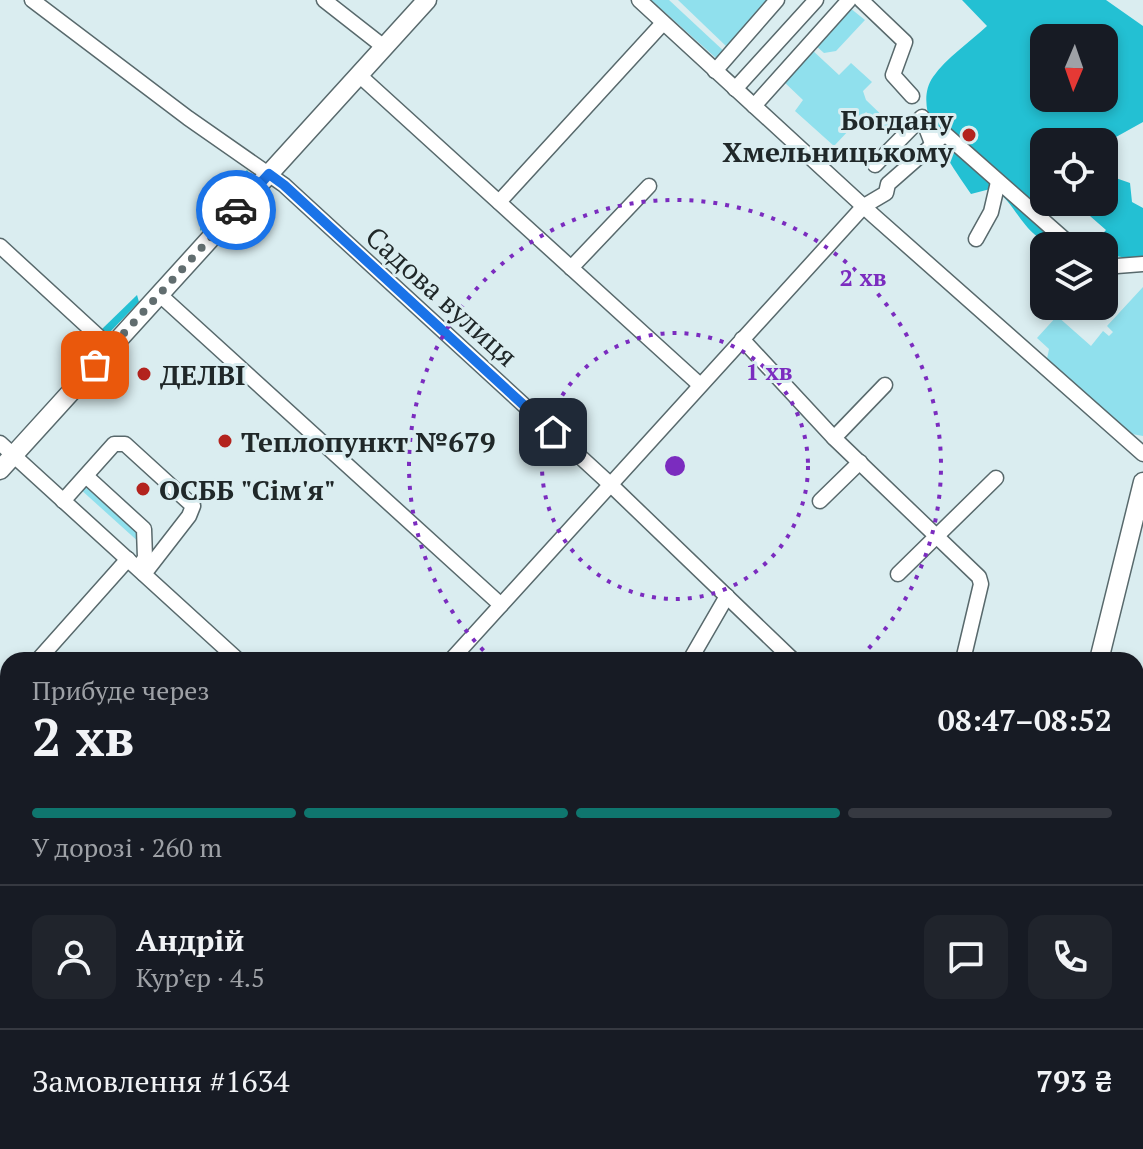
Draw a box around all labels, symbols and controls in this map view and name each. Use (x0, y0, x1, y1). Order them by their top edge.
north arrow (1030, 24, 1118, 112)
map controls (1030, 24, 1118, 320)
place label: Богдану Хмельницькому (722, 101, 954, 170)
marker: Богдану Хмельницькому (960, 126, 978, 144)
button: locate (1030, 128, 1118, 216)
courier (196, 170, 276, 250)
icon: car (214, 188, 258, 232)
street label: Садова вулиця (358, 218, 526, 374)
button: layers (1030, 232, 1118, 320)
text: 2 хв (839, 261, 887, 293)
pin (61, 331, 129, 399)
icon: bag (73, 343, 117, 387)
text: 1 хв (745, 355, 793, 387)
place label: ДЕЛВІ (160, 356, 245, 393)
marker: ДЕЛВІ (135, 365, 153, 383)
pin (519, 398, 587, 466)
icon: home (531, 410, 575, 454)
place label: Теплопункт №679 (241, 423, 496, 460)
marker: Теплопункт №679 (216, 432, 234, 450)
centre of rings (661, 452, 689, 480)
place label: ОСББ "Сім'я" (159, 471, 336, 508)
marker: ОСББ "Сім'я" (134, 480, 152, 498)
text: Прибуде через (32, 673, 210, 707)
text: 08:47–08:52 (938, 700, 1112, 740)
text: 2 хв (32, 702, 134, 771)
text: У дорозі · 260 m (32, 830, 222, 864)
button: person (32, 915, 116, 999)
button: chat (924, 915, 1008, 999)
button: phone (1028, 915, 1112, 999)
text: Андрій (136, 920, 244, 960)
text: Кур’єр · 4.5 (136, 960, 265, 994)
text: Замовлення #1634 (32, 1061, 289, 1101)
text: 793 ₴ (1036, 1061, 1112, 1101)

